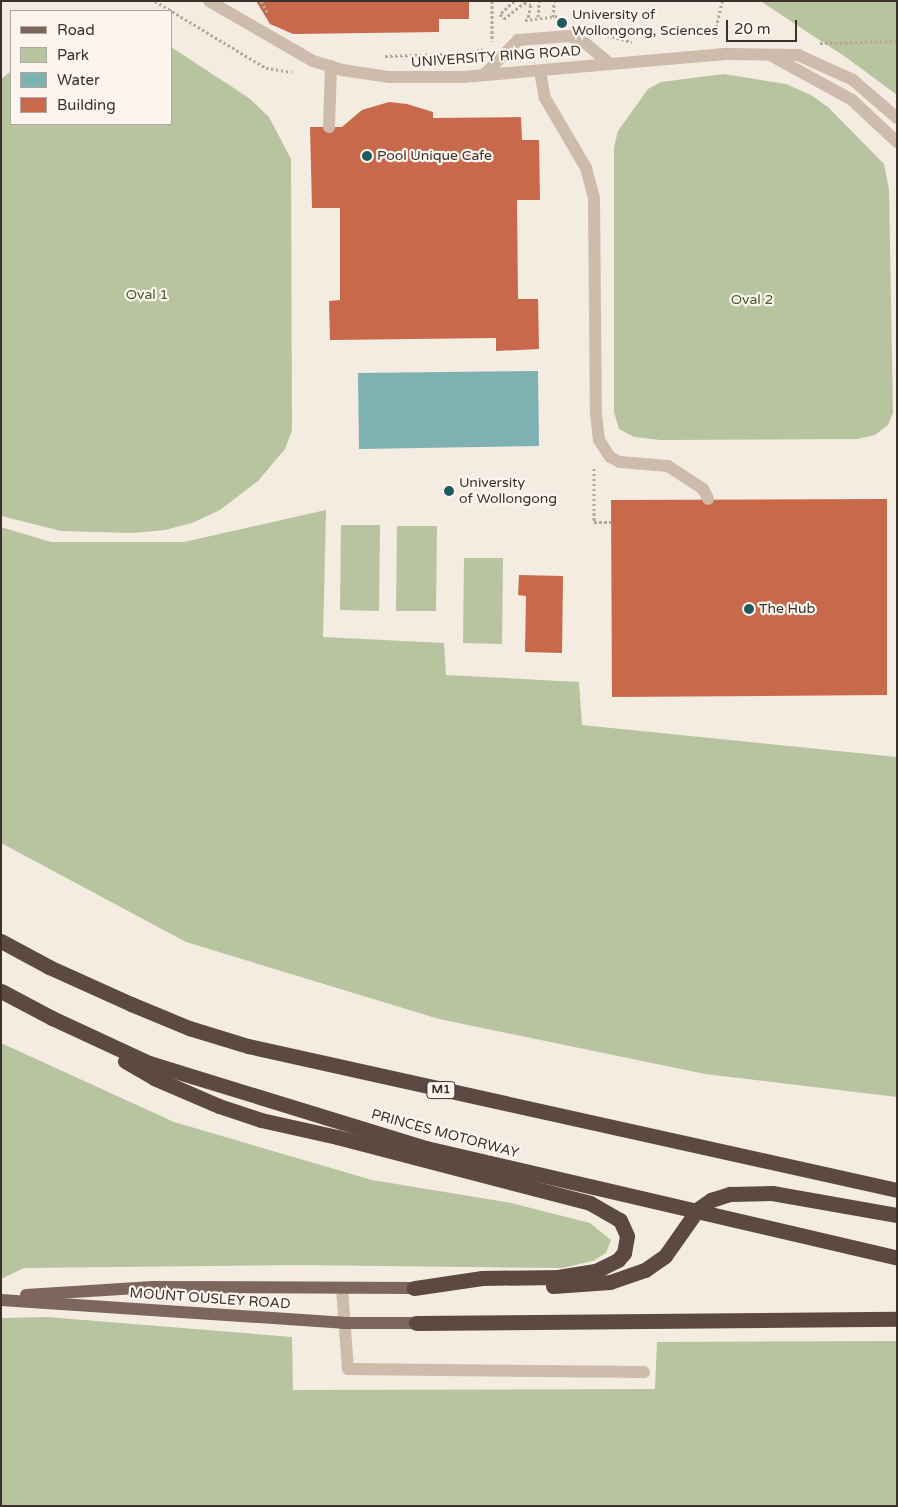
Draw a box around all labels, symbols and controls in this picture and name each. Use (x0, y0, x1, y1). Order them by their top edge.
place label: University of Wollongong, Sciences (572, 7, 718, 40)
legend (10, 10, 172, 125)
scale bar (728, 10, 799, 42)
marker: University of Wollongong, Sciences (556, 17, 568, 29)
text: 20 m (734, 20, 771, 38)
text: Road (57, 21, 95, 39)
street label: UNIVERSITY RING ROAD (410, 43, 582, 71)
text: Park (57, 46, 89, 64)
text: Water (57, 71, 100, 89)
text: Building (57, 96, 116, 114)
place label: Pool Unique Cafe (377, 148, 492, 164)
marker: Pool Unique Cafe (361, 150, 373, 162)
park label: Oval 1 (126, 287, 168, 303)
park label: Oval 2 (731, 292, 773, 308)
place label: University of Wollongong (459, 475, 557, 508)
marker: University of Wollongong (443, 485, 455, 497)
place label: The Hub (759, 601, 815, 617)
marker: The Hub (743, 603, 755, 615)
road number: M1 (426, 1080, 456, 1100)
street label: PRINCES MOTORWAY (369, 1106, 521, 1162)
street label: MOUNT OUSLEY ROAD (129, 1285, 291, 1313)

